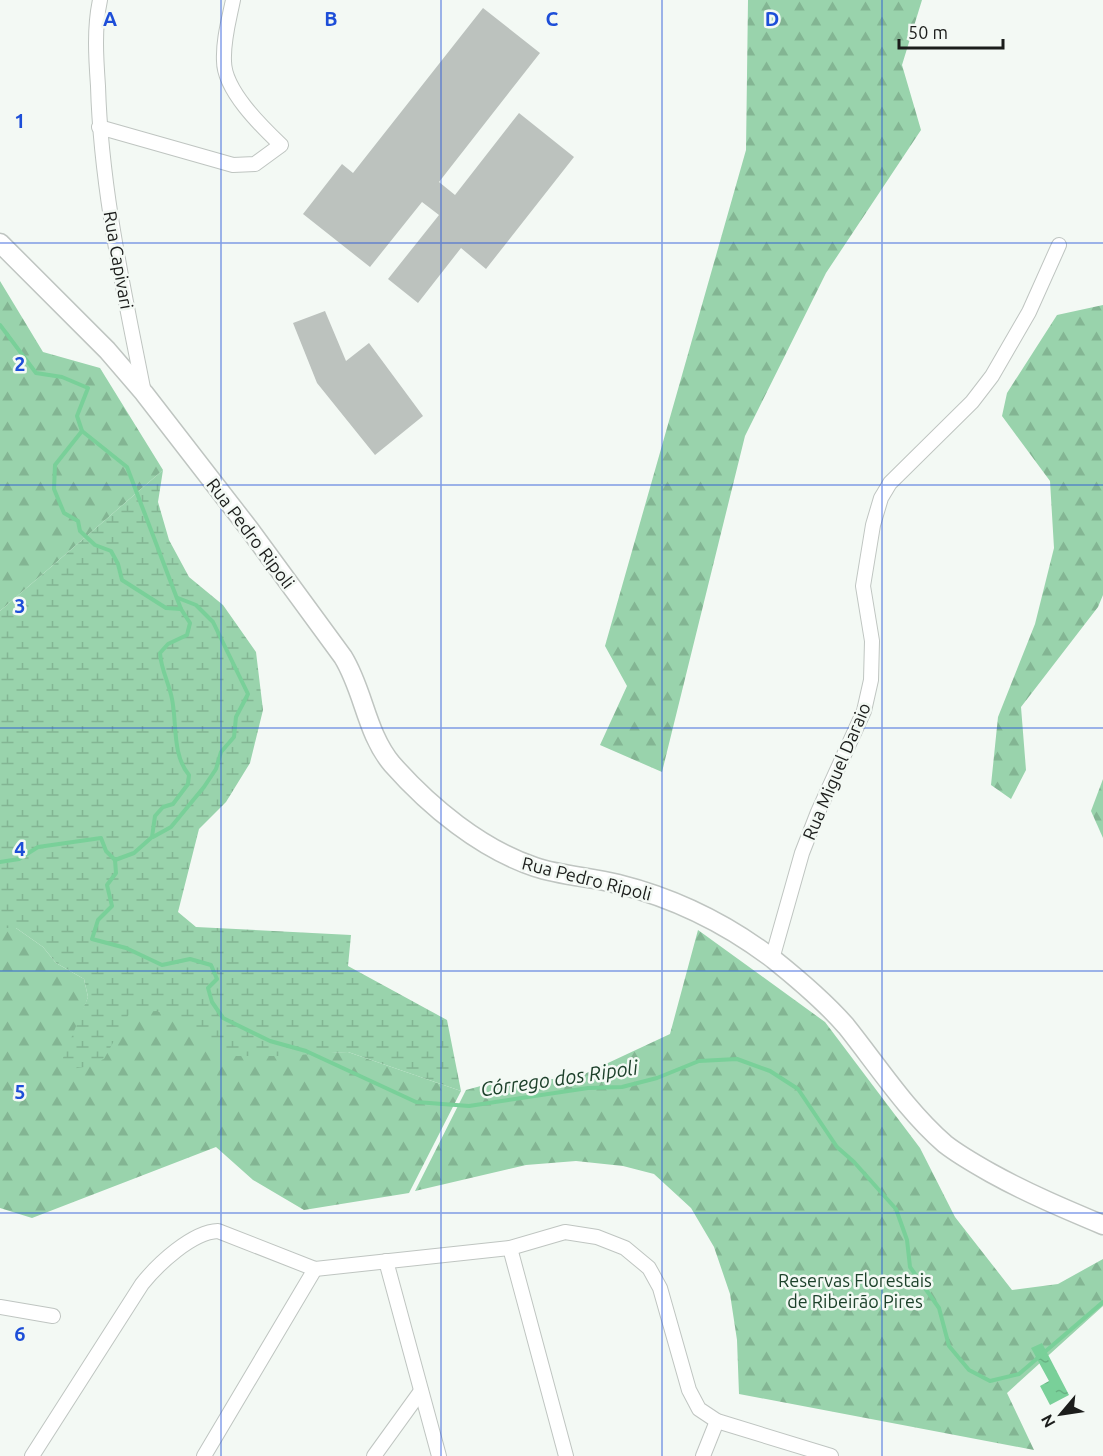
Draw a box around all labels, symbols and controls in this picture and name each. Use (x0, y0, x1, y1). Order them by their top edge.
text: A (103, 7, 117, 30)
text: B (324, 7, 338, 30)
text: C (546, 7, 559, 30)
text: D (765, 7, 779, 30)
scale bar (899, 12, 1002, 50)
text: 50 m (908, 22, 948, 42)
text: 1 (14, 109, 26, 132)
street label: Rua Capivari (101, 209, 137, 311)
text: 2 (14, 352, 26, 375)
street label: Rua Pedro Ripoli (203, 474, 299, 592)
text: 3 (14, 594, 26, 617)
street label: Rua Miguel Daraio (798, 699, 874, 843)
text: 4 (14, 837, 26, 860)
street label: Rua Pedro Ripoli (520, 852, 654, 904)
water label: Córrego dos Ripoli (479, 1055, 640, 1100)
text: 5 (14, 1080, 26, 1103)
park label: Reservas Florestais de Ribeirão Pires (778, 1270, 932, 1311)
text: 6 (14, 1322, 26, 1345)
north arrow (1031, 1384, 1091, 1444)
text: N (1037, 1412, 1059, 1431)

